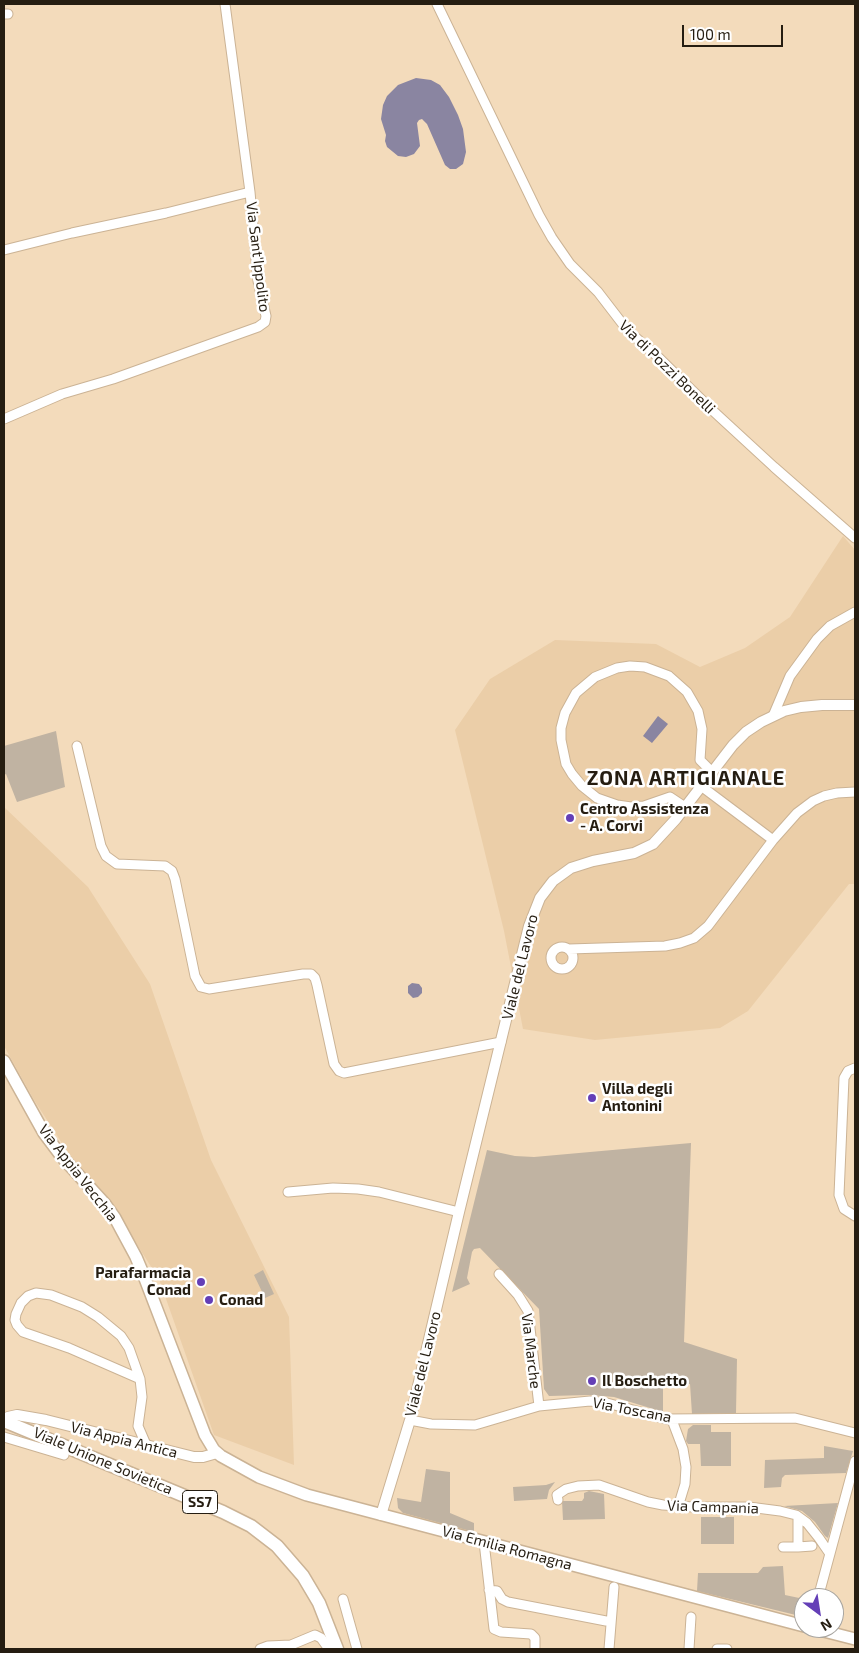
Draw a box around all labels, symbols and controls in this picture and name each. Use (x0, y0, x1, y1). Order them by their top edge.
scale bar (684, 15, 785, 47)
text: 100 m (690, 25, 731, 43)
street label: Via Sant'Ippolito (242, 201, 274, 313)
street label: Via di Pozzi Bonelli (615, 316, 719, 418)
district label: ZONA ARTIGIANALE (585, 766, 787, 790)
place label: Centro Assistenza - A. Corvi (580, 800, 709, 835)
marker: Centro Assistenza - A. Corvi (564, 812, 576, 824)
street label: Viale del Lavoro (498, 912, 542, 1022)
place label: Villa degli Antonini (602, 1080, 673, 1115)
marker: Villa degli Antonini (586, 1092, 598, 1104)
street label: Via Appia Vecchia (34, 1121, 122, 1225)
place label: Parafarmacia Conad (95, 1264, 191, 1299)
marker: Parafarmacia Conad (195, 1276, 207, 1288)
place label: Conad (219, 1291, 263, 1309)
marker: Conad (203, 1294, 215, 1306)
street label: Viale del Lavoro (401, 1309, 445, 1419)
street label: Via Marche (517, 1312, 545, 1390)
place label: Il Boschetto (602, 1372, 687, 1390)
marker: Il Boschetto (586, 1375, 598, 1387)
street label: Via Toscana (591, 1394, 673, 1426)
street label: Via Appia Antica (69, 1418, 179, 1462)
street label: Viale Unione Sovietica (31, 1423, 175, 1499)
road number: SS7 (182, 1490, 218, 1514)
street label: Via Campania (667, 1496, 759, 1518)
street label: Via Emilia Romagna (440, 1522, 574, 1574)
north arrow (794, 1588, 844, 1638)
text: N (818, 1616, 835, 1635)

